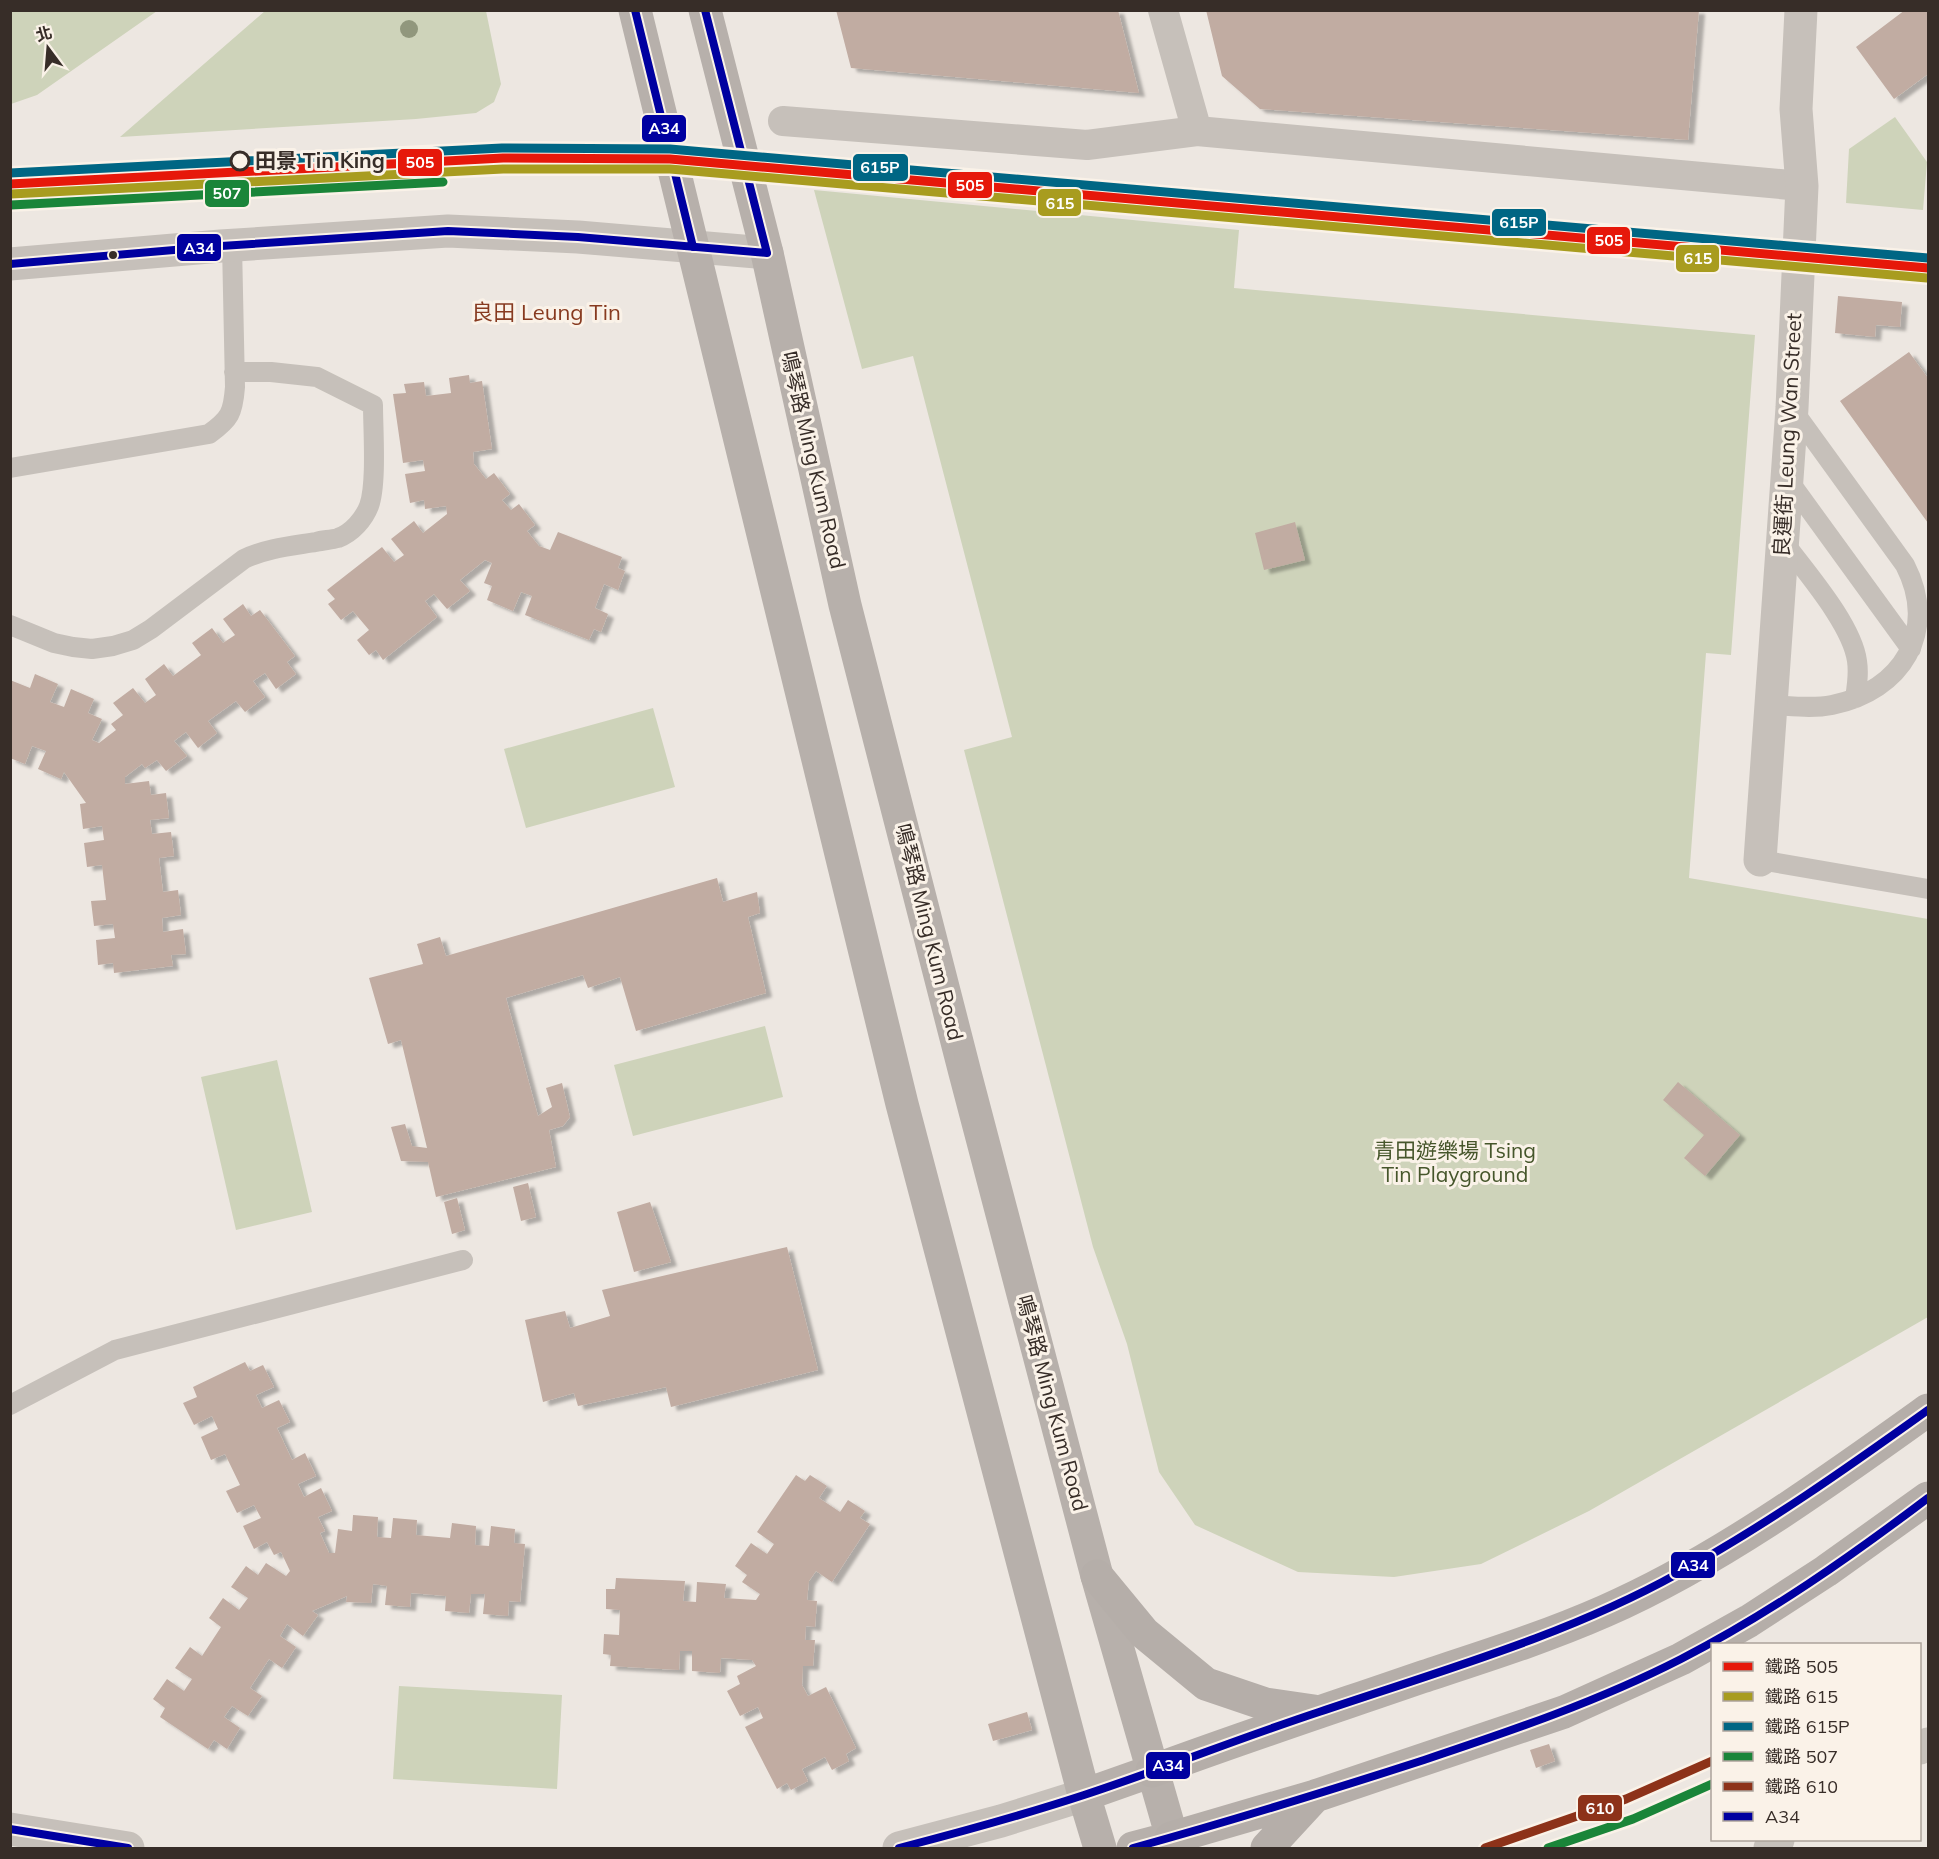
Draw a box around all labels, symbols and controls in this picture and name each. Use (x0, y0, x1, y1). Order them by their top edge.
north arrow (18, 18, 78, 78)
text: 北 (33, 22, 54, 45)
line badge: A34 (641, 114, 687, 143)
text: A34 (648, 118, 680, 138)
place label: 田景 Tin King (255, 147, 385, 173)
line badge: 505 (397, 148, 443, 177)
marker: 田景 Tin King (230, 151, 250, 171)
text: 505 (406, 152, 435, 172)
line badge: 615P (852, 153, 909, 182)
text: 615P (860, 157, 900, 177)
line badge: 505 (947, 171, 993, 199)
text: 505 (956, 175, 985, 195)
line badge: 507 (204, 179, 250, 208)
text: 507 (213, 183, 241, 203)
line badge: 615 (1037, 188, 1082, 217)
text: 615 (1046, 193, 1075, 213)
line badge: 615P (1491, 208, 1547, 237)
text: 615P (1499, 212, 1539, 232)
line badge: 505 (1586, 226, 1631, 255)
text: 505 (1595, 230, 1624, 250)
line badge: A34 (176, 233, 222, 262)
text: A34 (183, 238, 215, 258)
line badge: 615 (1675, 244, 1720, 273)
text: 615 (1684, 248, 1713, 268)
unlabelled marker (107, 249, 119, 261)
district label: 良田 Leung Tin (471, 298, 621, 326)
street label: 良運街 Leung Wan Street (1768, 312, 1806, 558)
street label: 鳴琴路 Ming Kum Road (776, 348, 852, 571)
street label: 鳴琴路 Ming Kum Road (890, 821, 970, 1043)
park label: 青田遊樂場 Tsing Tin Playground (1374, 1137, 1536, 1187)
street label: 鳴琴路 Ming Kum Road (1012, 1292, 1094, 1514)
line badge: A34 (1670, 1551, 1716, 1579)
text: A34 (1677, 1555, 1709, 1575)
legend (1711, 1643, 1921, 1841)
text: 鐵路 505 (1765, 1655, 1838, 1678)
text: 鐵路 615 (1765, 1685, 1838, 1708)
text: 鐵路 615P (1765, 1715, 1850, 1738)
text: 鐵路 507 (1765, 1745, 1838, 1768)
line badge: A34 (1145, 1751, 1191, 1780)
text: A34 (1152, 1755, 1184, 1775)
text: 鐵路 610 (1765, 1775, 1838, 1798)
line badge: 610 (1577, 1794, 1623, 1822)
text: 610 (1586, 1798, 1614, 1818)
text: A34 (1765, 1805, 1800, 1828)

